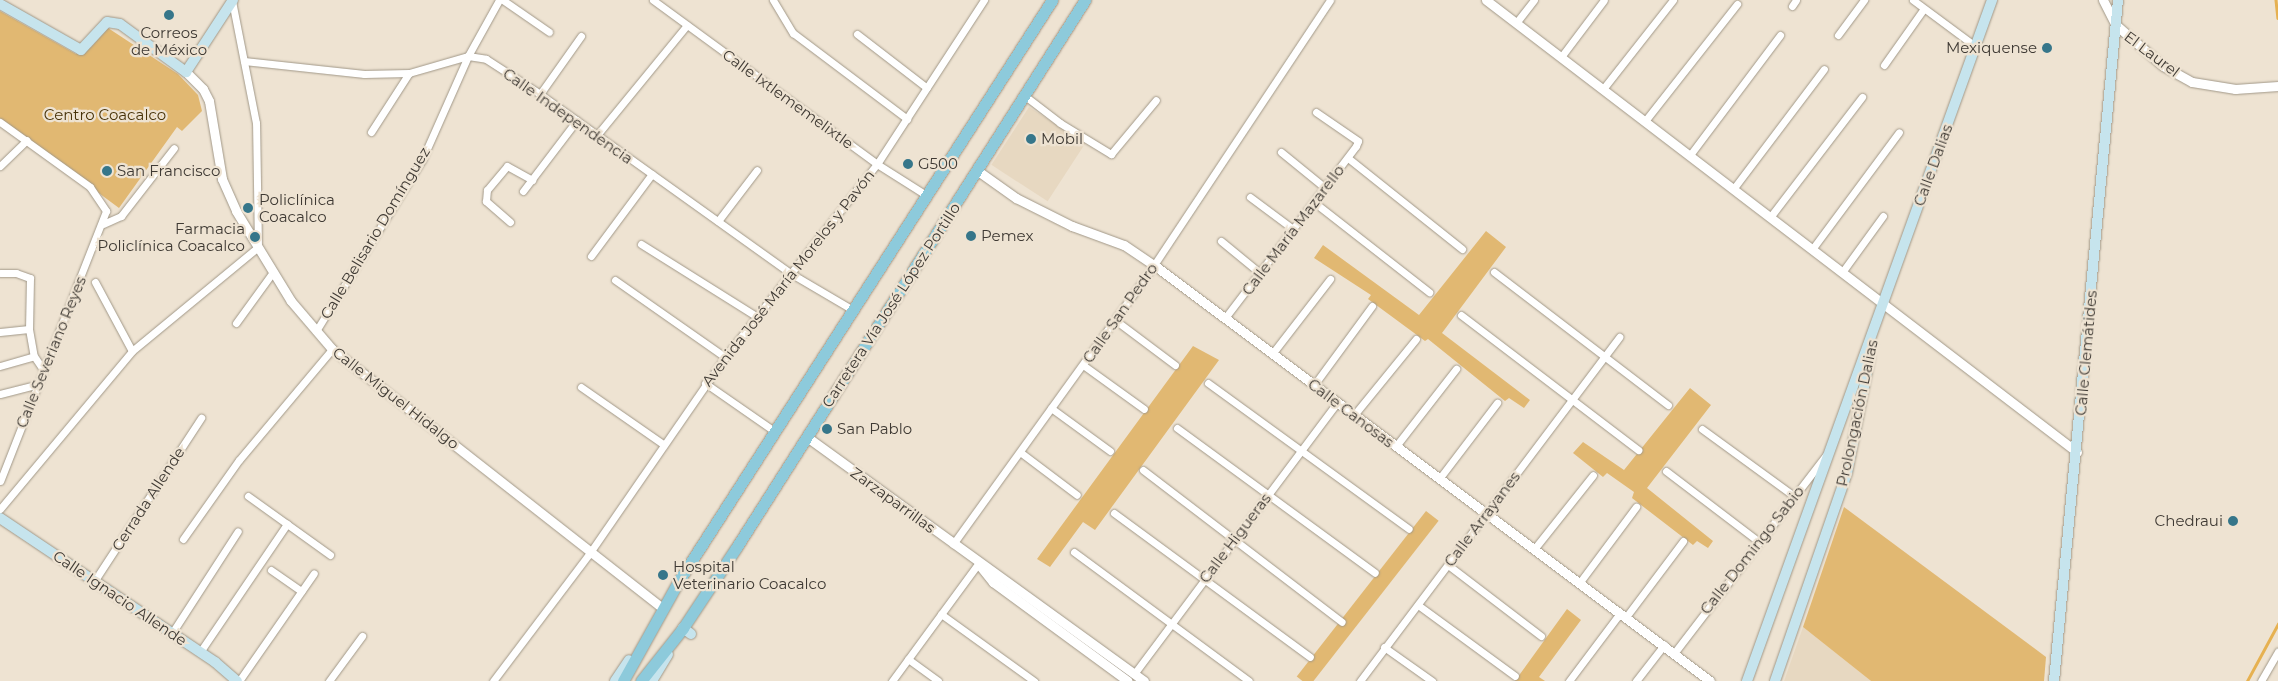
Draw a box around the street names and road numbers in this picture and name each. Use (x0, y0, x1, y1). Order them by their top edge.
street label: El Laurel (2121, 27, 2183, 81)
street label: Calle Ixtlememelixtle (719, 45, 857, 153)
street label: Calle Independencia (500, 64, 636, 168)
street label: Calle Dalias (1910, 122, 1956, 208)
street label: Calle Belisario Domínguez (317, 144, 433, 322)
street label: Calle María Mazarello (1238, 161, 1348, 299)
street label: Avenida José María Morelos y Pavón (698, 166, 878, 390)
street label: Carretera Vía José López Portillo (818, 199, 964, 411)
street label: Calle San Pedro (1079, 260, 1161, 366)
street label: Calle Severiano Reyes (12, 274, 90, 430)
street label: Calle Clemátides (2072, 290, 2100, 416)
street label: Prolongación Dalias (1833, 338, 1881, 488)
street label: Calle Miguel Hidalgo (329, 343, 463, 453)
street label: Calle Canosas (1305, 375, 1397, 451)
street label: Cerrada Allende (108, 444, 188, 554)
street label: Zarzaparrillas (847, 463, 939, 537)
street label: Calle Arrayanes (1440, 468, 1524, 570)
street label: Calle Domingo Sabio (1696, 482, 1808, 618)
street label: Calle Higueras (1195, 490, 1275, 586)
street label: Calle Ignacio Allende (50, 547, 190, 649)

